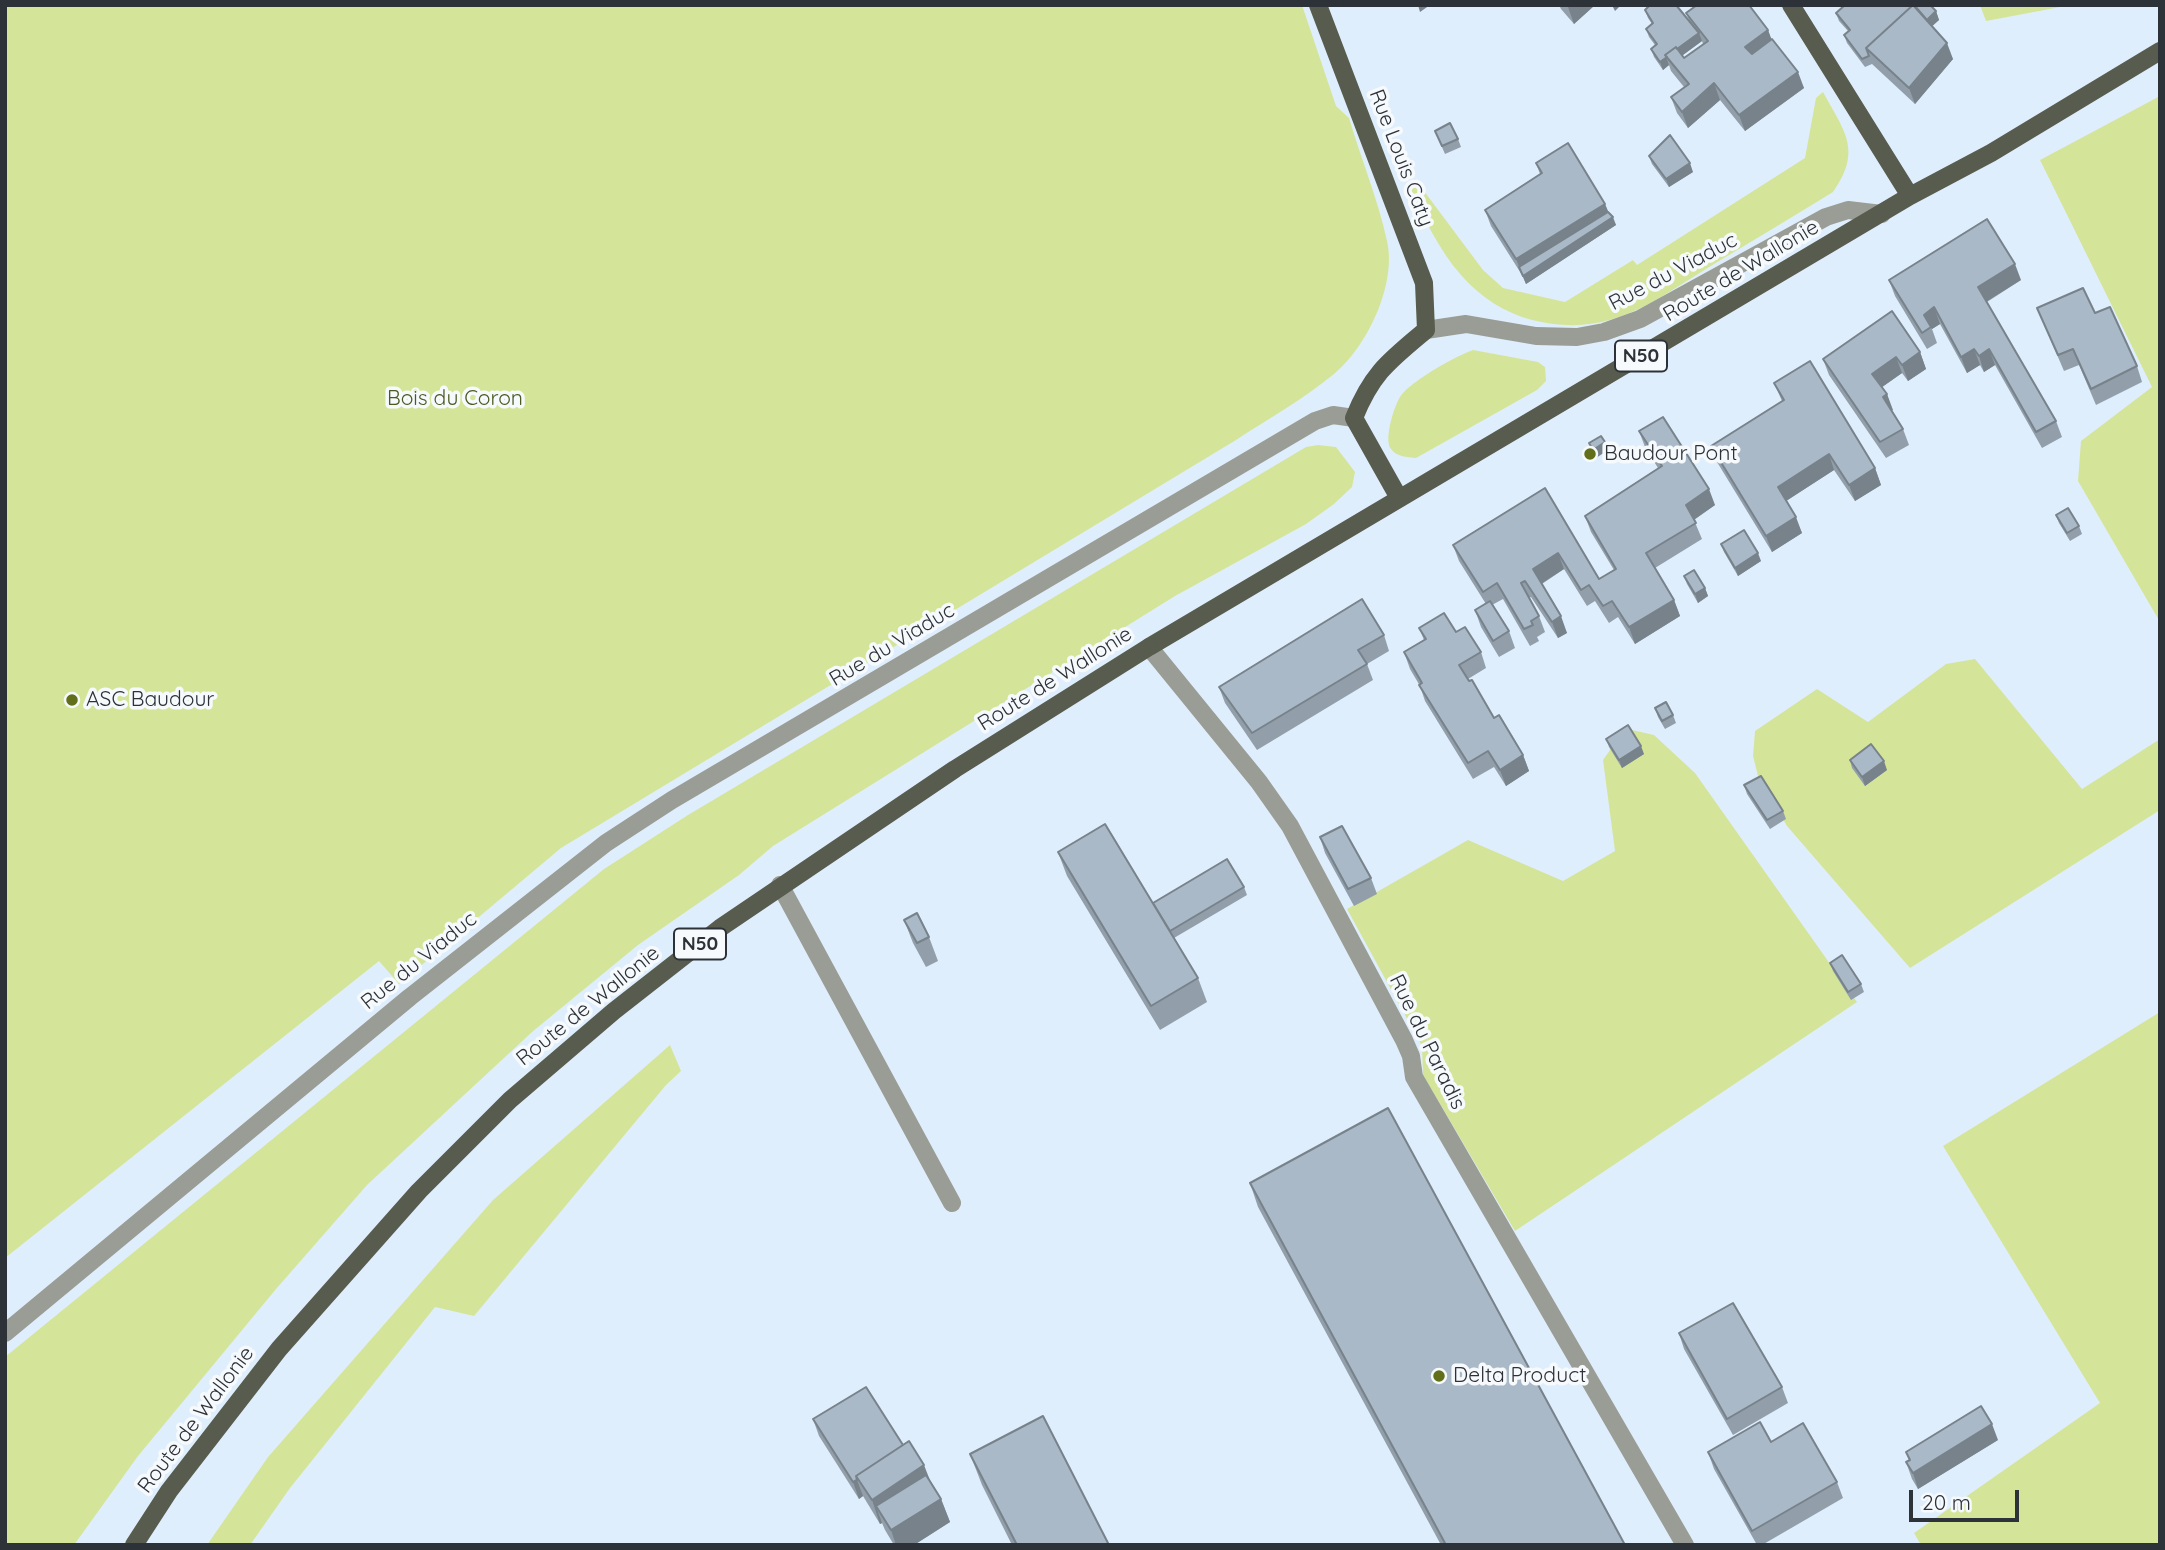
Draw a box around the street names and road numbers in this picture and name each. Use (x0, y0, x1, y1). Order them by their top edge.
street label: Rue Louis Caty (1363, 86, 1439, 230)
street label: Route de Wallonie (1659, 215, 1823, 327)
street label: Rue du Viaduc (1605, 228, 1741, 316)
road number: N50 (1615, 340, 1667, 372)
street label: Rue du Viaduc (825, 598, 959, 692)
street label: Route de Wallonie (973, 621, 1137, 737)
street label: Rue du Viaduc (356, 907, 482, 1015)
road number: N50 (674, 928, 726, 960)
street label: Route de Wallonie (511, 941, 665, 1071)
street label: Rue du Paradis (1383, 970, 1471, 1114)
street label: Route de Wallonie (133, 1342, 259, 1498)

